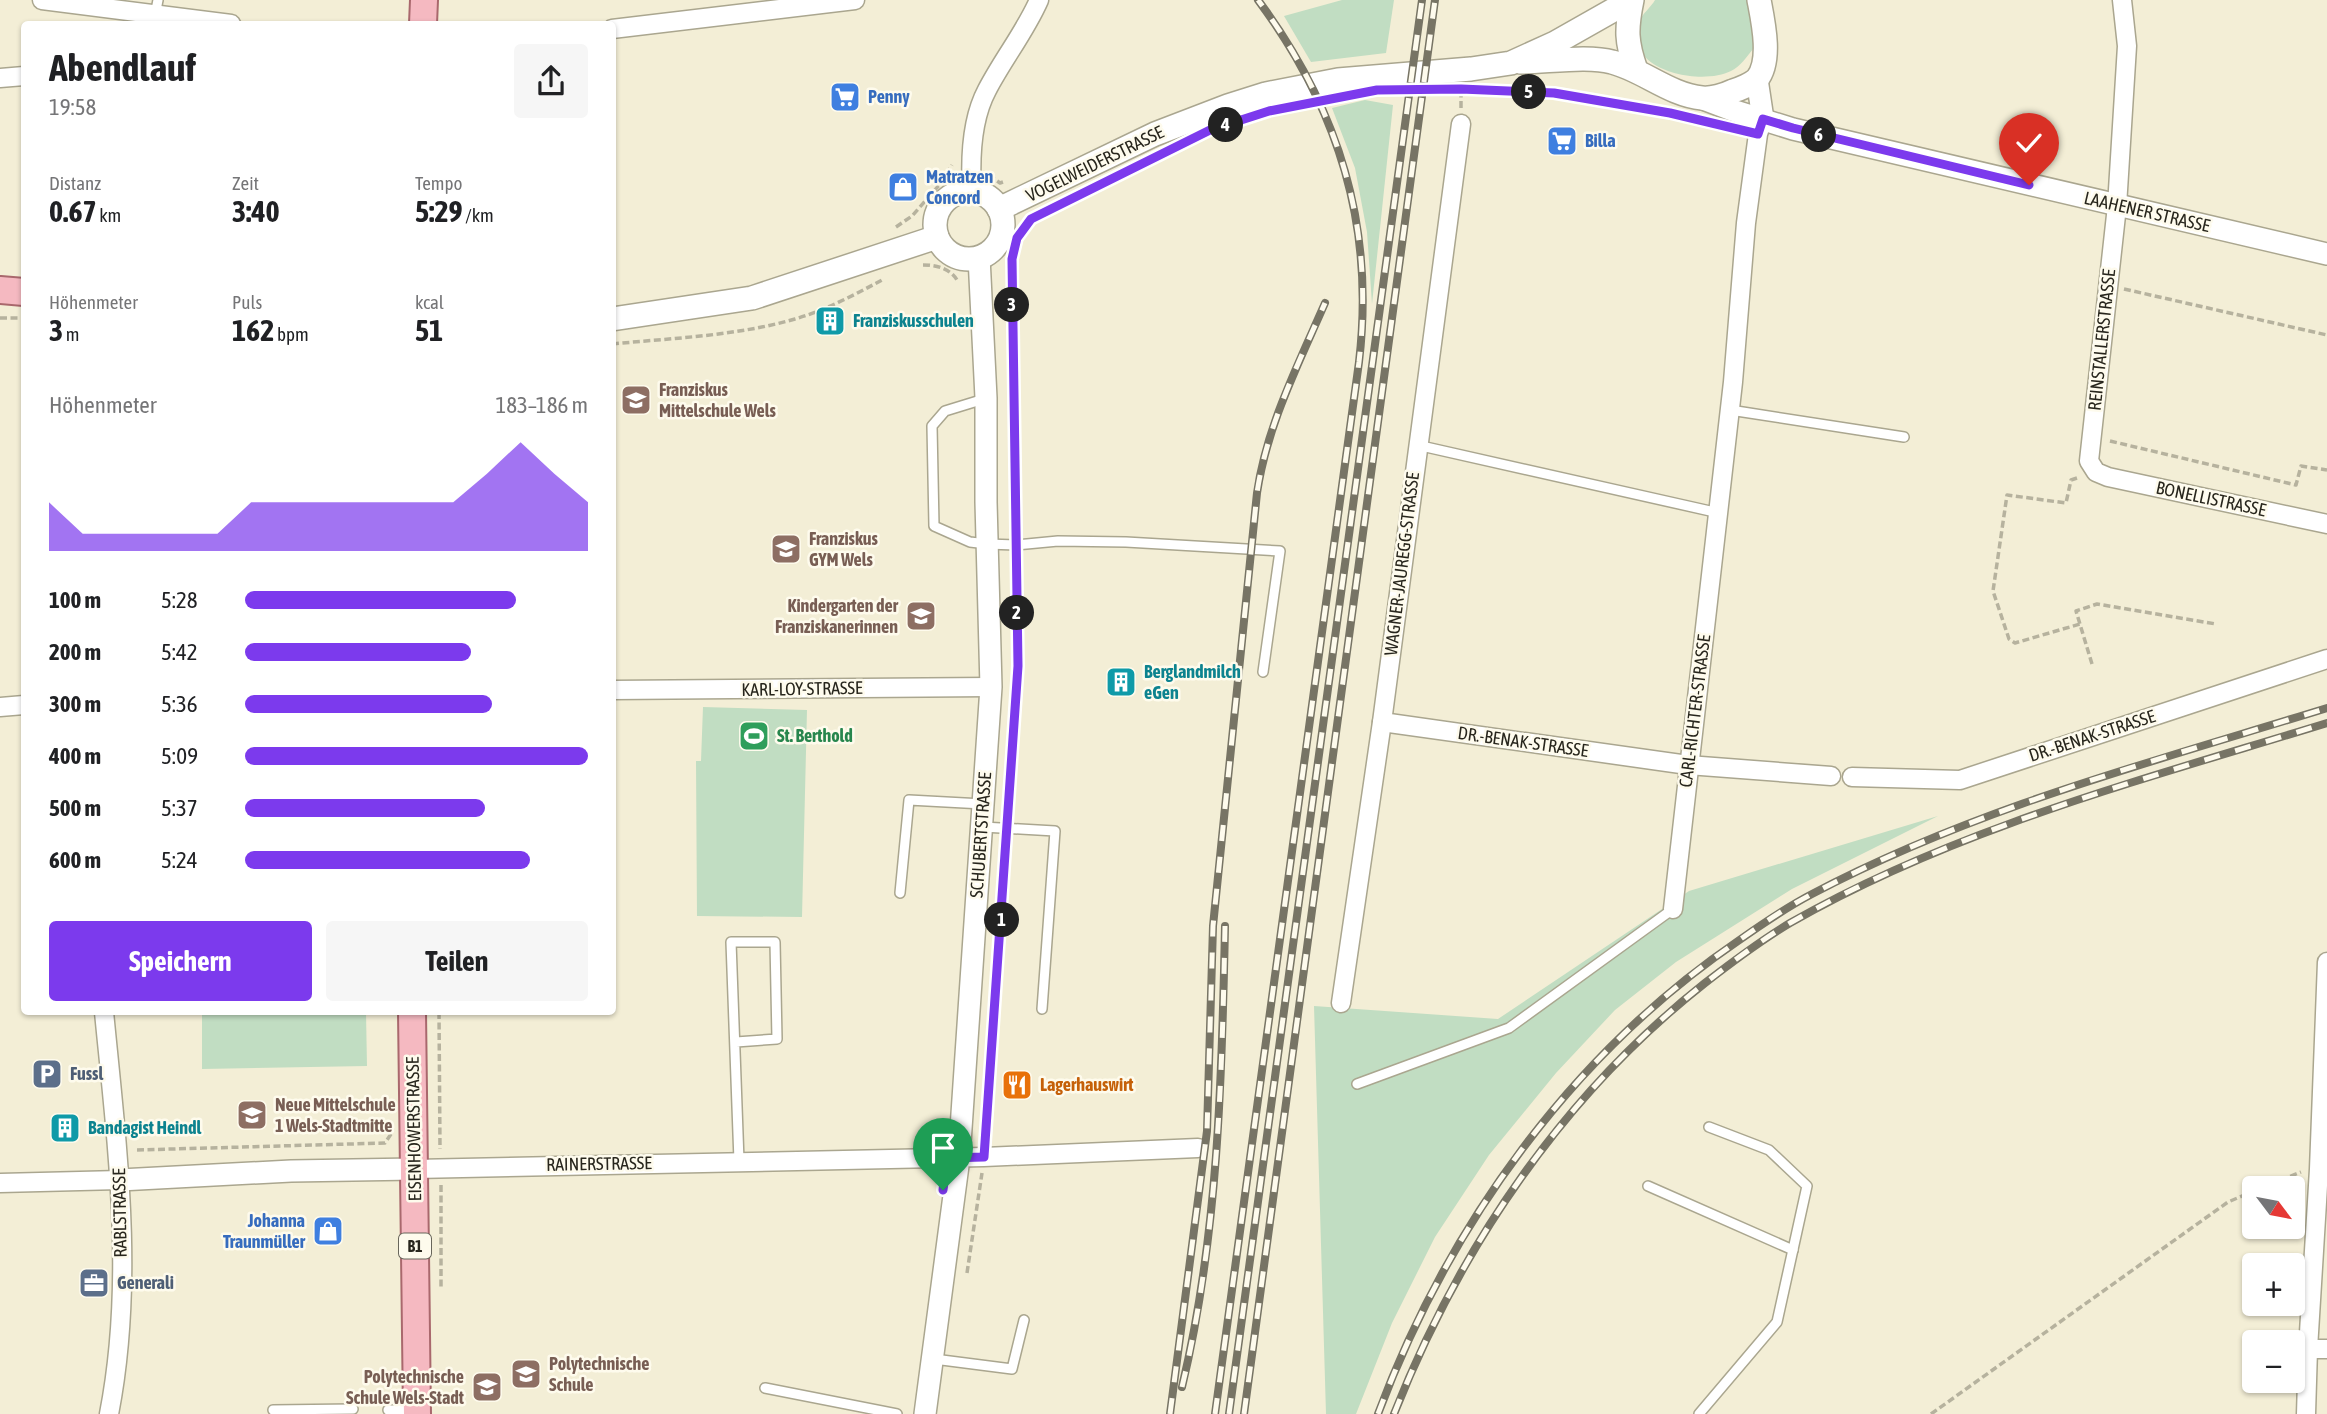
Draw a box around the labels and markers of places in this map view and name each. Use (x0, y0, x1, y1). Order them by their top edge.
pin: 5 (1512, 74, 1546, 110)
supermarket icon: Penny (828, 80, 862, 114)
place label: Penny (868, 86, 910, 107)
pin: 4 (1208, 108, 1244, 142)
pin (1999, 113, 2059, 185)
pin: 6 (1801, 118, 1836, 152)
supermarket icon: Billa (1545, 124, 1579, 158)
place label: Billa (1585, 130, 1616, 151)
place label: Matratzen Concord (926, 166, 994, 208)
shop icon: Matratzen Concord (886, 170, 920, 204)
pin: 3 (995, 288, 1030, 322)
building icon: Franziskusschulen (813, 304, 847, 338)
place label: Franziskusschulen (853, 310, 974, 331)
place label: Franziskus Mittelschule Wels (659, 379, 776, 421)
school or university icon: Franziskus Mittelschule Wels (619, 383, 653, 417)
place label: Franziskus GYM Wels (809, 528, 879, 570)
school or university icon: Franziskus GYM Wels (769, 532, 803, 566)
place label: Kindergarten der Franziskanerinnen (775, 595, 899, 637)
pin: 2 (1000, 596, 1034, 630)
school or university icon: Kindergarten der Franziskanerinnen (904, 599, 938, 633)
place label: Berglandmilch eGen (1144, 661, 1241, 703)
building icon: Berglandmilch eGen (1104, 665, 1138, 699)
sports icon: St. Berthold (737, 719, 771, 753)
place label: St. Berthold (777, 725, 853, 746)
pin: 1 (984, 902, 1020, 937)
parking icon: Fussl (30, 1057, 64, 1091)
place label: Fussl (70, 1063, 103, 1084)
restaurant icon: Lagerhauswirt (1000, 1068, 1034, 1102)
place label: Lagerhauswirt (1040, 1074, 1134, 1095)
place label: Neue Mittelschule 1 Wels-Stadtmitte (275, 1094, 396, 1136)
school or university icon: Neue Mittelschule 1 Wels-Stadtmitte (235, 1098, 269, 1132)
building icon: Bandagist Heindl (48, 1111, 82, 1145)
place label: Bandagist Heindl (88, 1117, 201, 1138)
pin (913, 1118, 973, 1190)
place label: Johanna Traunmüller (223, 1210, 306, 1252)
shop icon: Johanna Traunmüller (311, 1214, 345, 1248)
office icon: Generali (77, 1266, 111, 1300)
place label: Generali (117, 1272, 174, 1293)
place label: Polytechnische Schule (549, 1353, 649, 1395)
school or university icon: Polytechnische Schule (509, 1357, 543, 1391)
place label: Polytechnische Schule Wels-Stadt (346, 1366, 465, 1408)
school or university icon: Polytechnische Schule Wels-Stadt (470, 1370, 504, 1404)

